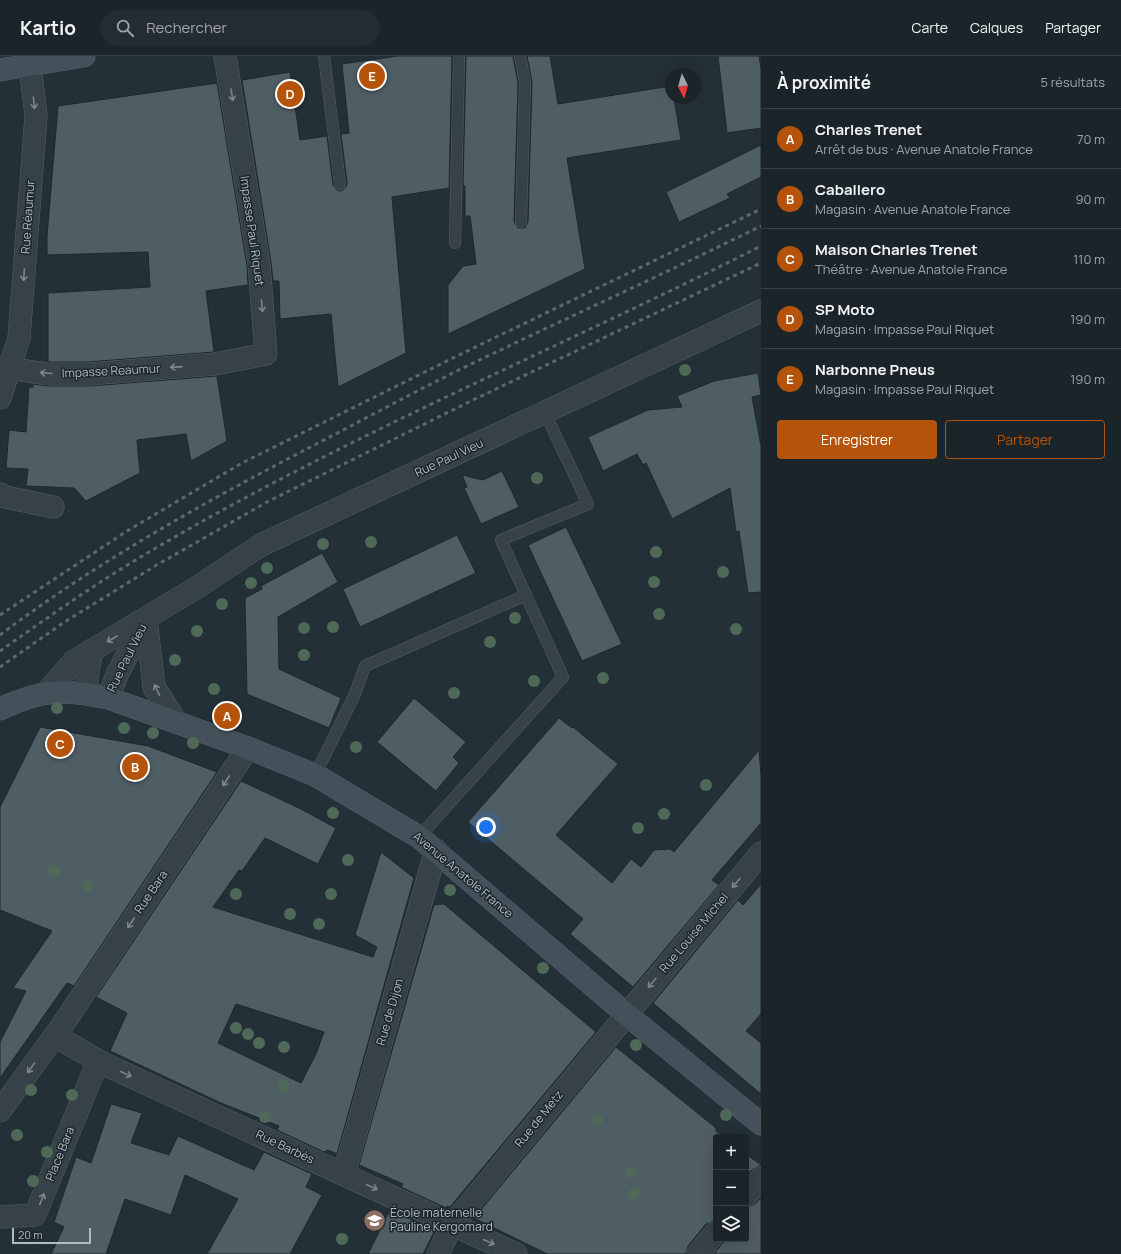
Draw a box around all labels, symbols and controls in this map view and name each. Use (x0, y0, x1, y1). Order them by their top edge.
search box (100, 10, 380, 46)
text: Kartio (20, 15, 76, 41)
icon: search (114, 17, 136, 39)
text: Rechercher (146, 17, 227, 38)
text: Carte (912, 18, 948, 37)
text: Calques (970, 18, 1023, 37)
text: Partager (1045, 18, 1101, 37)
pin: E (359, 61, 385, 91)
north arrow (665, 68, 701, 104)
text: À proximité (777, 71, 871, 94)
text: 5 résultats (1041, 73, 1105, 91)
pin: D (277, 79, 303, 109)
one-way arrow (228, 88, 236, 101)
one-way arrow (31, 96, 38, 109)
text: Charles Trenet (815, 119, 922, 140)
text: A (786, 130, 794, 148)
text: 70 m (1077, 130, 1105, 148)
text: Arrêt de bus · Avenue Anatole France (815, 140, 1033, 158)
street label: Impasse Paul Riquet (236, 175, 269, 287)
street label: Rue Réaumur (16, 179, 39, 254)
text: Caballero (815, 179, 885, 200)
text: B (786, 190, 794, 208)
text: 90 m (1075, 190, 1105, 208)
text: Magasin · Avenue Anatole France (815, 200, 1010, 218)
text: Maison Charles Trenet (815, 239, 978, 260)
text: C (785, 250, 795, 268)
text: 110 m (1073, 250, 1105, 268)
text: Théâtre · Avenue Anatole France (815, 260, 1007, 278)
one-way arrow (20, 268, 27, 281)
one-way arrow (259, 299, 266, 312)
text: SP Moto (815, 299, 875, 320)
text: D (785, 310, 795, 328)
text: 190 m (1070, 310, 1105, 328)
text: Magasin · Impasse Paul Riquet (815, 320, 994, 338)
street label: Impasse Reaumur (61, 359, 161, 382)
text: Narbonne Pneus (815, 359, 935, 380)
one-way arrow (170, 364, 183, 371)
one-way arrow (40, 370, 53, 377)
text: E (786, 370, 794, 388)
text: 190 m (1070, 370, 1105, 388)
text: Magasin · Impasse Paul Riquet (815, 380, 994, 398)
button: Enregistrer (777, 420, 937, 459)
button: Partager (945, 420, 1105, 459)
street label: Rue Paul Vieu (412, 434, 486, 481)
street label: Rue Paul Vieu (103, 621, 150, 695)
one-way arrow (106, 635, 118, 643)
one-way arrow (153, 684, 160, 696)
pin: A (214, 701, 240, 731)
pin: C (47, 729, 73, 759)
pin: B (122, 752, 148, 782)
one-way arrow (222, 775, 230, 786)
your location (476, 817, 496, 837)
street label: Avenue Anatole France (410, 828, 517, 922)
street label: Rue Bara (130, 867, 171, 917)
one-way arrow (731, 878, 740, 888)
street label: Rue Louise Michel (655, 889, 732, 976)
one-way arrow (126, 918, 135, 929)
street label: Rue de Dijon (372, 976, 407, 1047)
one-way arrow (648, 977, 657, 988)
one-way arrow (27, 1062, 35, 1073)
one-way arrow (120, 1071, 132, 1078)
street label: Rue de Metz (510, 1087, 567, 1151)
street label: Place Bara (41, 1124, 78, 1184)
street label: Rue Barbès (253, 1126, 317, 1168)
map controls (713, 1134, 749, 1242)
button: + (713, 1134, 749, 1170)
button: − (713, 1170, 749, 1206)
one-way arrow (365, 1184, 377, 1191)
one-way arrow (38, 1193, 46, 1205)
place label: École maternelle Pauline Kergomard (390, 1204, 493, 1235)
button: layers (713, 1206, 749, 1242)
school or university icon: École maternelle Pauline Kergomard (362, 1207, 388, 1233)
scale bar (12, 1226, 91, 1245)
text: 20 m (18, 1227, 43, 1242)
one-way arrow (483, 1239, 495, 1246)

